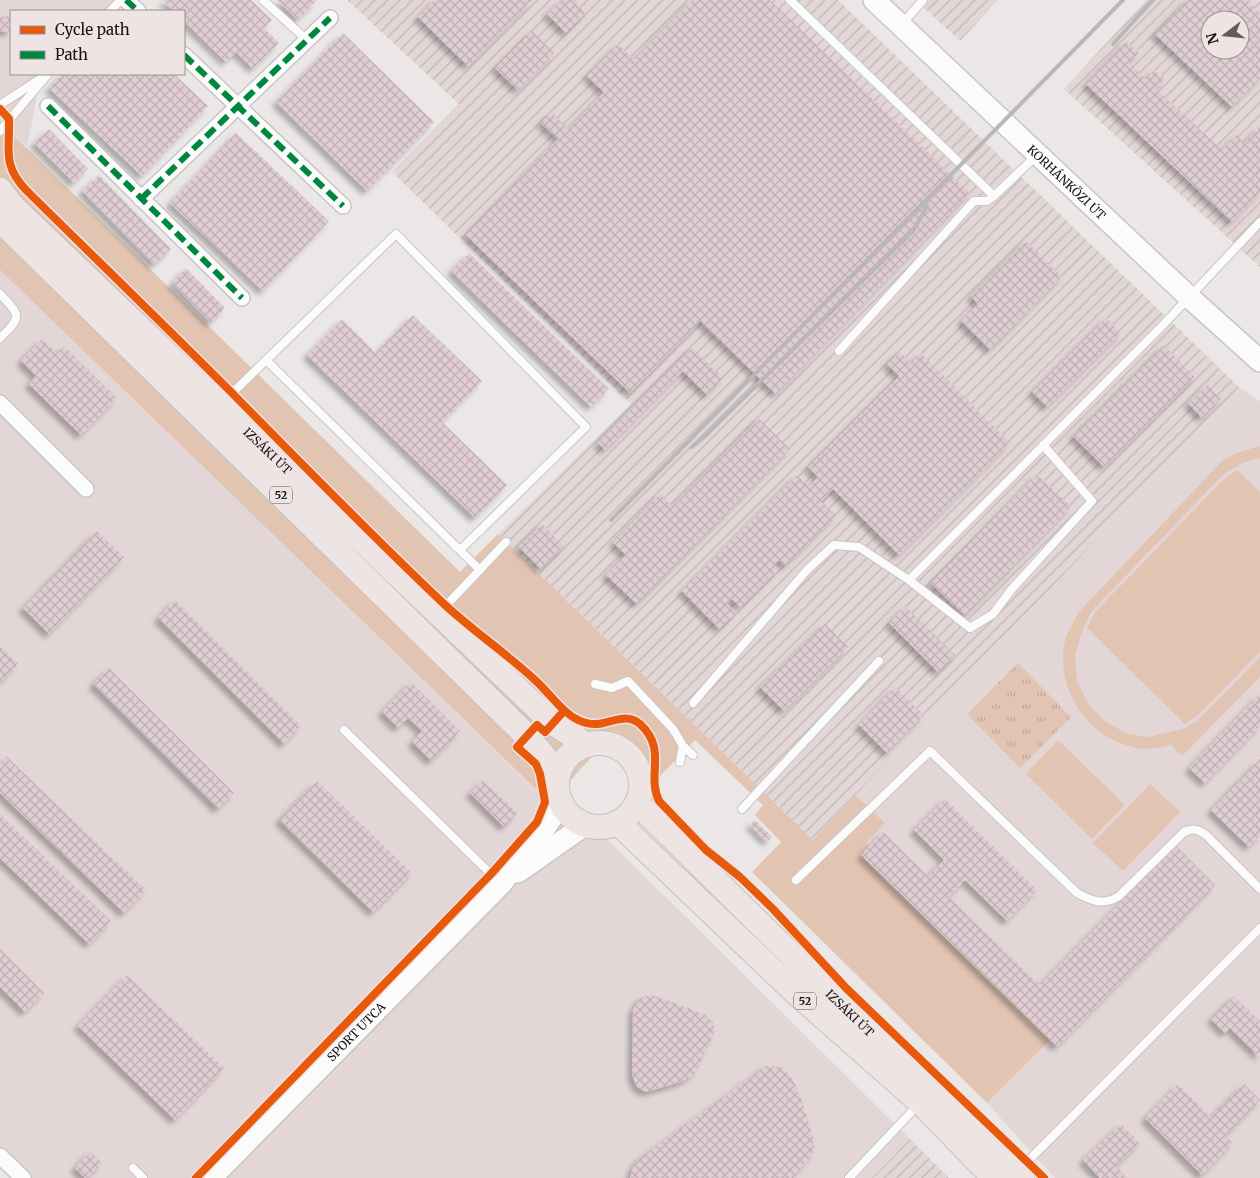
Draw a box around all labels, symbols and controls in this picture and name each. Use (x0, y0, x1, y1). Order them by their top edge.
legend (10, 10, 185, 75)
north arrow (1200, 10, 1250, 60)
text: Cycle path (55, 20, 130, 39)
text: N (1202, 31, 1223, 46)
text: Path (55, 45, 88, 64)
street label: KORHÁNKÖZI ÚT (1025, 141, 1110, 223)
street label: IZSÁKI ÚT (241, 424, 296, 478)
road number: 52 (270, 486, 292, 504)
street label: IZSÁKI ÚT (823, 986, 878, 1040)
road number: 52 (794, 992, 816, 1009)
street label: SPORT UTCA (323, 998, 388, 1064)

